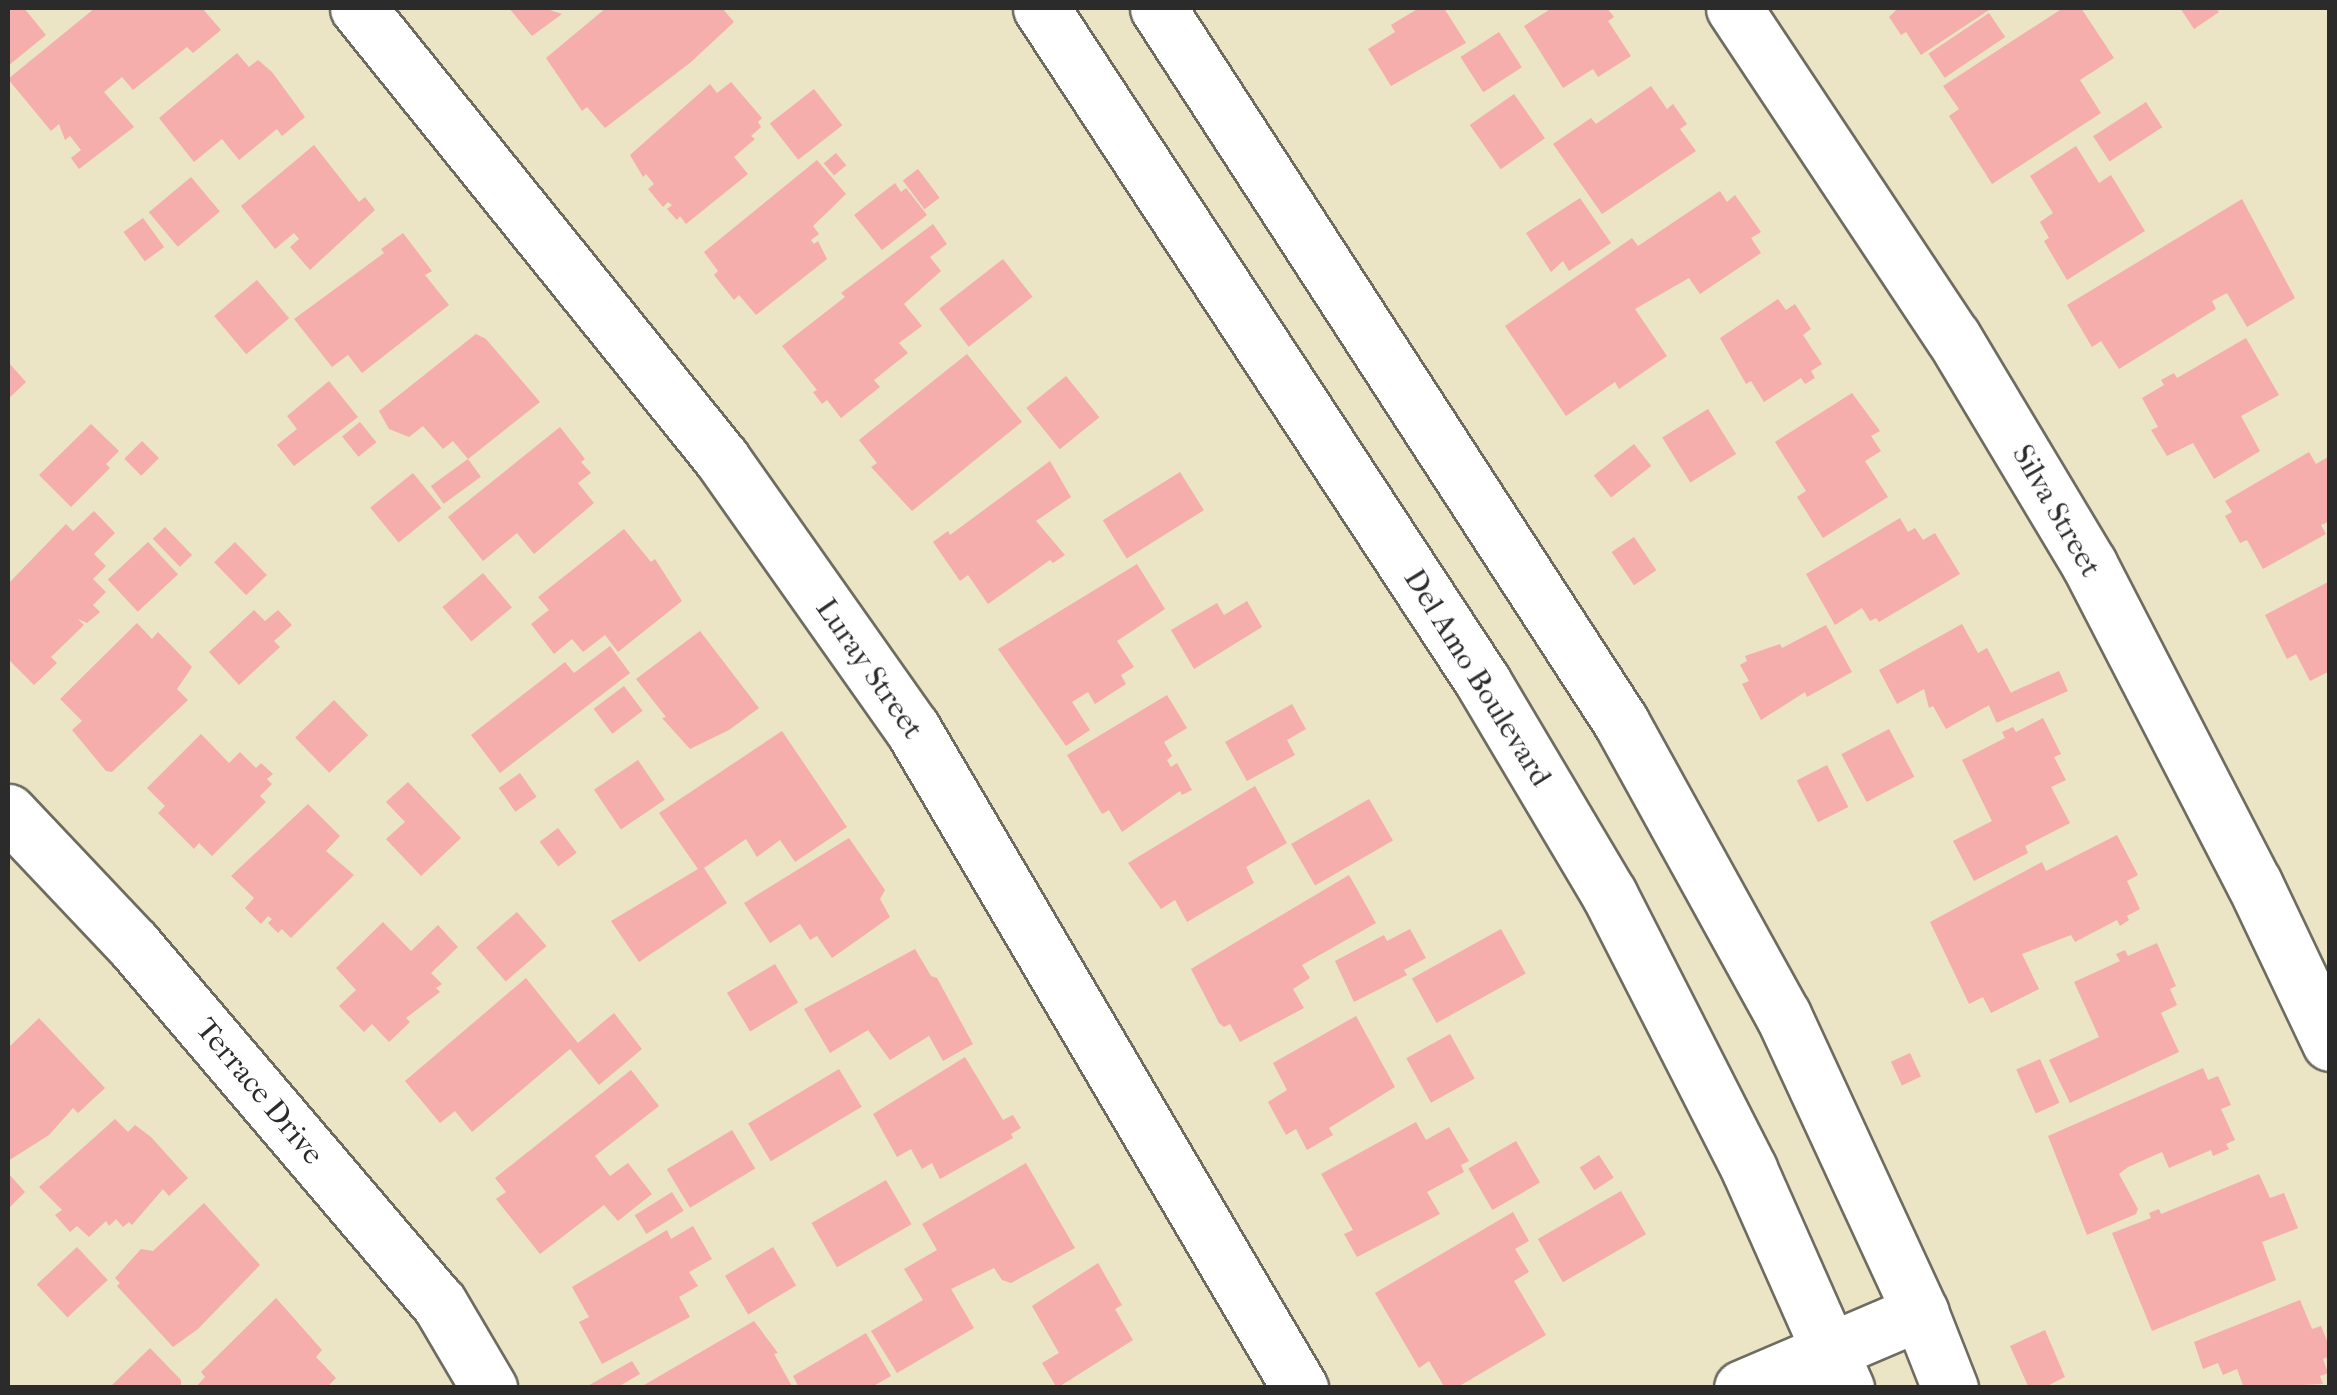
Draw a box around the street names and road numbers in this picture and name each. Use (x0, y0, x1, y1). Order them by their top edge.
street label: Silva Street (2004, 439, 2108, 583)
street label: Del Amo Boulevard (1396, 563, 1558, 793)
street label: Luray Street (808, 592, 930, 746)
street label: Terrace Drive (187, 1012, 331, 1172)

